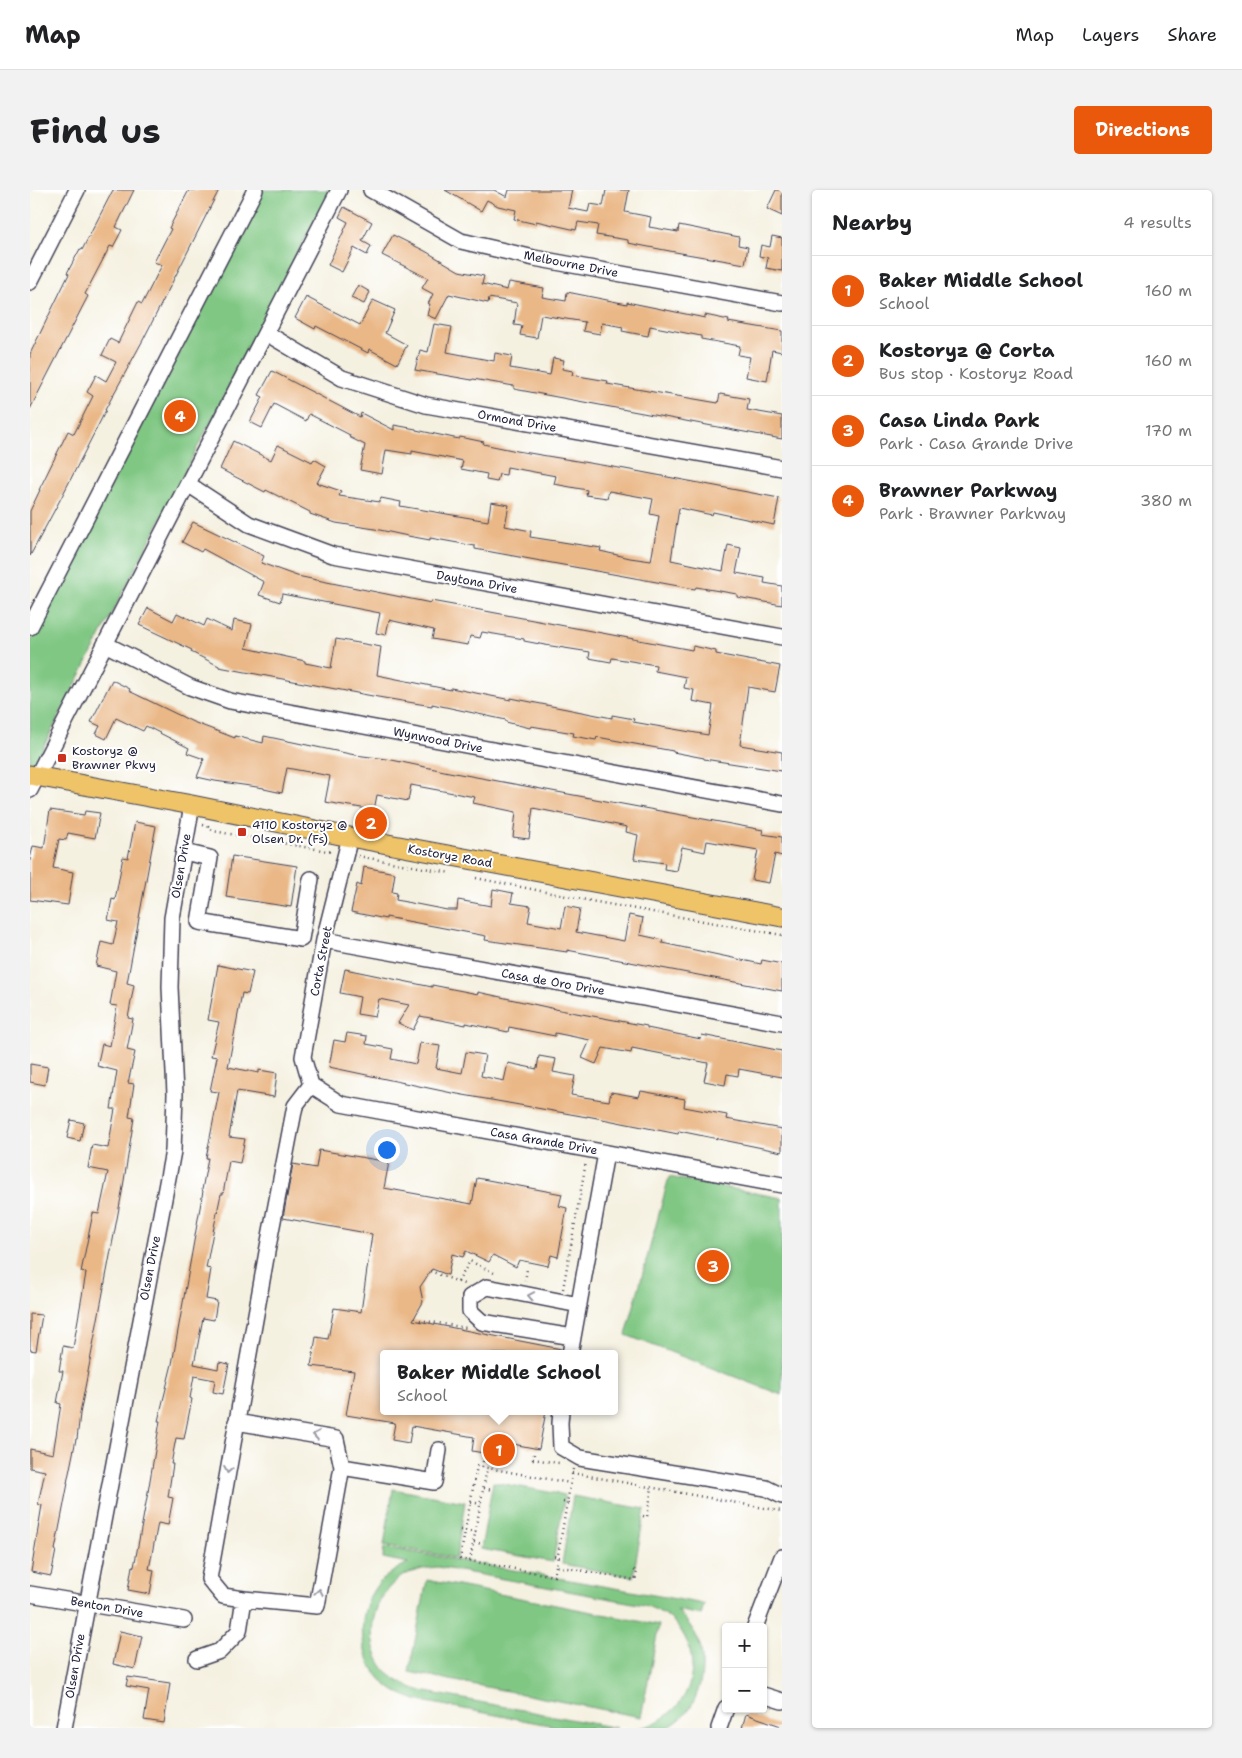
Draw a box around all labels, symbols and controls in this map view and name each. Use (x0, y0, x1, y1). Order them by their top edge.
text: Map (25, 19, 81, 51)
text: Map (1016, 23, 1054, 47)
text: Layers (1082, 23, 1139, 47)
text: Share (1167, 23, 1217, 47)
button: Directions (1074, 106, 1212, 154)
text: Find us (30, 107, 161, 154)
text: Nearby (832, 209, 912, 237)
text: 4 results (1123, 212, 1192, 233)
street label: Melbourne Drive (522, 247, 620, 281)
text: Baker Middle School (879, 268, 1083, 293)
text: 1 (844, 280, 852, 301)
text: 160 m (1145, 280, 1192, 301)
text: School (879, 293, 929, 314)
text: Kostoryz @ Corta (879, 338, 1054, 363)
text: 2 (842, 350, 854, 371)
text: 160 m (1145, 350, 1192, 371)
text: Bus stop · Kostoryz Road (879, 363, 1073, 384)
pin: 4 (164, 397, 196, 435)
street label: Ormond Drive (476, 406, 558, 436)
text: Casa Linda Park (879, 408, 1040, 433)
text: 3 (842, 420, 854, 441)
text: 170 m (1145, 420, 1192, 441)
text: Park · Casa Grande Drive (879, 433, 1073, 454)
text: Brawner Parkway (879, 478, 1057, 503)
text: 4 (842, 490, 854, 511)
text: 380 m (1140, 490, 1192, 511)
text: Park · Brawner Parkway (879, 503, 1066, 524)
street label: Daytona Drive (435, 567, 519, 597)
street label: Wynwood Drive (392, 723, 485, 757)
place label: Kostoryz @ Brawner Pkwy (72, 743, 156, 773)
marker: Kostoryz @ Brawner Pkwy (56, 752, 68, 764)
pin: 2 (355, 804, 387, 842)
place label: 4110 Kostoryz @ Olsen Dr. (Fs) (252, 817, 347, 847)
marker: 4110 Kostoryz @ Olsen Dr. (Fs) (236, 826, 248, 838)
street label: Olsen Drive (167, 832, 195, 900)
street label: Kostoryz Road (406, 841, 494, 871)
street label: Corta Street (306, 924, 336, 998)
street label: Casa de Oro Drive (500, 965, 606, 999)
street label: Casa Grande Drive (489, 1124, 599, 1158)
your location (374, 1137, 400, 1163)
street label: Olsen Drive (136, 1234, 164, 1302)
pin: 3 (697, 1247, 729, 1285)
one-way arrow (526, 1291, 535, 1301)
popup (380, 1350, 618, 1415)
text: Baker Middle School (397, 1360, 601, 1385)
text: School (397, 1385, 447, 1406)
one-way arrow (312, 1431, 321, 1441)
pin: 1 (483, 1431, 515, 1469)
one-way arrow (223, 1465, 233, 1474)
one-way arrow (314, 1588, 324, 1597)
street label: Benton Drive (69, 1593, 145, 1621)
map controls (722, 1623, 767, 1713)
button: + (722, 1623, 767, 1668)
street label: Olsen Drive (61, 1632, 89, 1700)
button: − (722, 1668, 767, 1713)

